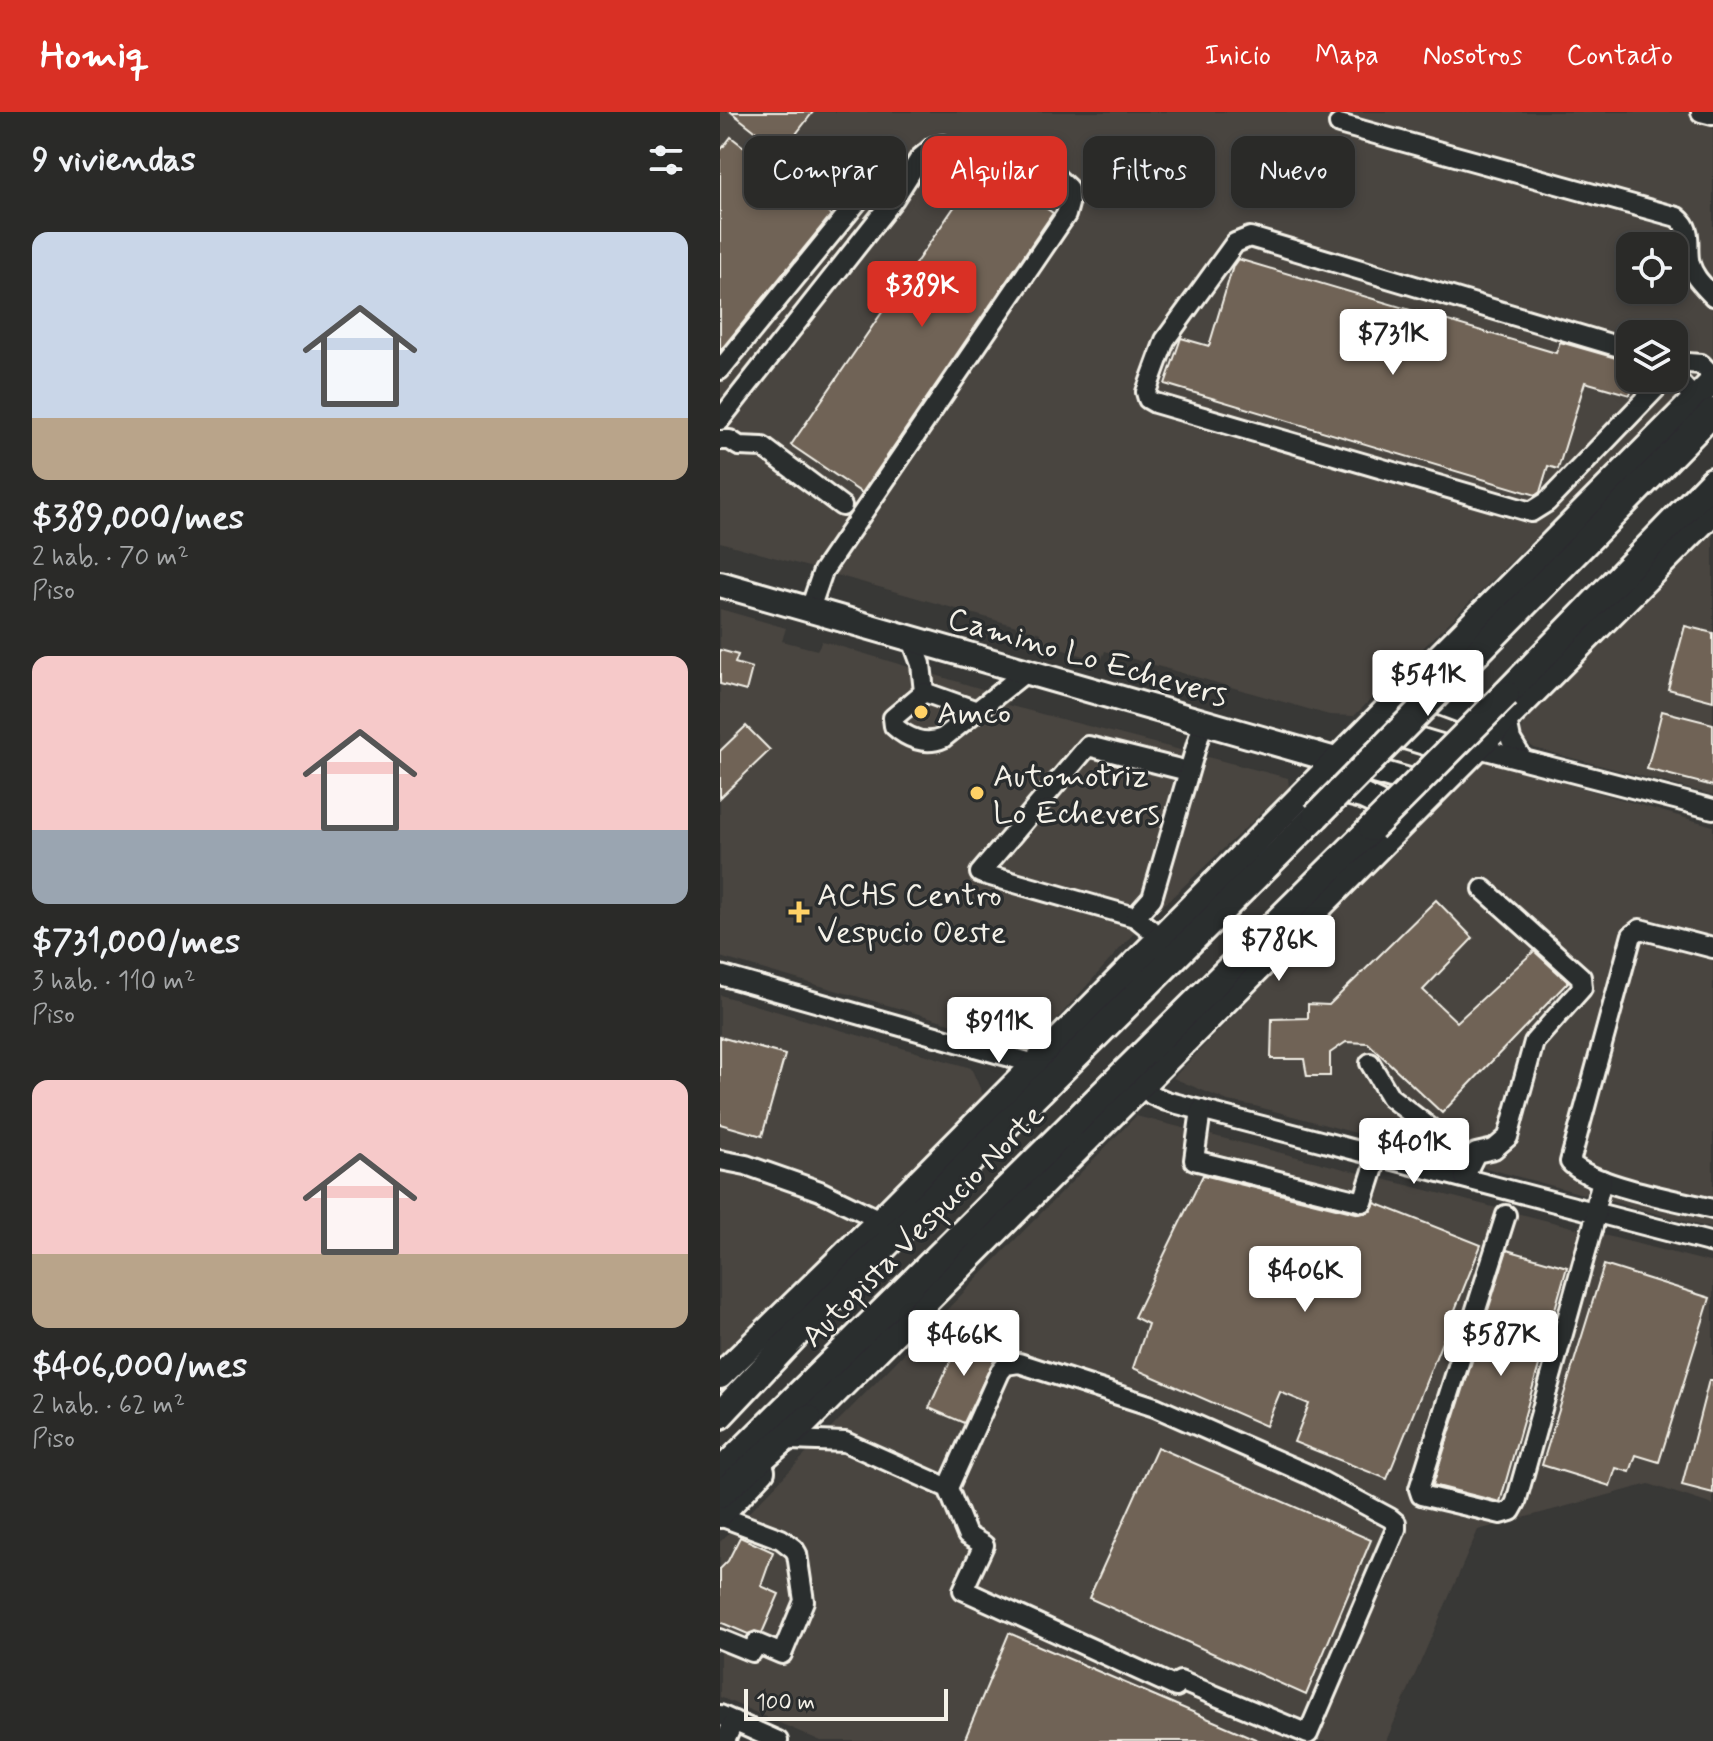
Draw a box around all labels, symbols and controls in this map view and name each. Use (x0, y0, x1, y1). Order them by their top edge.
text: Homiq (40, 32, 149, 81)
text: Inicio (1204, 38, 1271, 75)
text: Mapa (1315, 38, 1379, 75)
text: Nosotros (1423, 38, 1522, 75)
text: Contacto (1566, 38, 1673, 75)
chip: Comprar (744, 136, 906, 208)
chip: Alquilar (922, 136, 1067, 208)
chip: Filtros (1083, 136, 1215, 208)
chip: Nuevo (1231, 136, 1355, 208)
text: 9 viviendas (32, 138, 196, 183)
icon: filters (644, 138, 688, 182)
map controls (1616, 232, 1688, 392)
button: locate (1616, 232, 1688, 304)
pin: $389K (866, 261, 978, 329)
text: $389K (885, 270, 959, 304)
icon: home (288, 284, 432, 428)
pin: $731K (1337, 309, 1449, 377)
text: $731K (1358, 318, 1428, 352)
button: layers (1616, 320, 1688, 392)
text: $389,000/mes (32, 496, 244, 541)
text: 2 hab. · 70 m² (32, 541, 189, 575)
text: Piso (32, 575, 75, 609)
street label: Camino Lo Echevers (943, 598, 1232, 718)
pin: $541K (1372, 650, 1484, 718)
text: $541K (1390, 659, 1466, 693)
place label: Amco (937, 693, 1011, 735)
marker: Amco (912, 703, 930, 721)
icon: home (288, 708, 432, 852)
place label: Automotriz Lo Echevers (993, 756, 1160, 835)
marker: Automotriz Lo Echevers (968, 784, 986, 802)
place label: ACHS Centro Vespucio Oeste (817, 875, 1006, 954)
marker: ACHS Centro Vespucio Oeste (788, 901, 810, 923)
pin: $786K (1223, 915, 1335, 983)
text: $731,000/mes (32, 920, 240, 965)
text: $786K (1241, 924, 1317, 958)
text: 3 hab. · 110 m² (32, 965, 195, 999)
pin: $911K (943, 997, 1055, 1065)
text: Piso (32, 999, 75, 1033)
text: $911K (965, 1006, 1033, 1040)
street label: Autopista Vespucio Norte (793, 1096, 1054, 1357)
pin: $401K (1358, 1118, 1470, 1186)
text: $401K (1377, 1127, 1451, 1161)
icon: home (288, 1132, 432, 1276)
pin: $406K (1249, 1246, 1361, 1314)
text: $406K (1267, 1255, 1343, 1289)
pin: $466K (908, 1310, 1020, 1378)
pin: $587K (1445, 1310, 1557, 1378)
text: $466K (926, 1319, 1002, 1353)
text: $587K (1462, 1319, 1540, 1353)
text: $406,000/mes (32, 1344, 247, 1389)
text: 2 hab. · 62 m² (32, 1389, 185, 1423)
text: Piso (32, 1423, 75, 1457)
scale bar (744, 1685, 948, 1721)
text: 100 m (756, 1689, 815, 1717)

